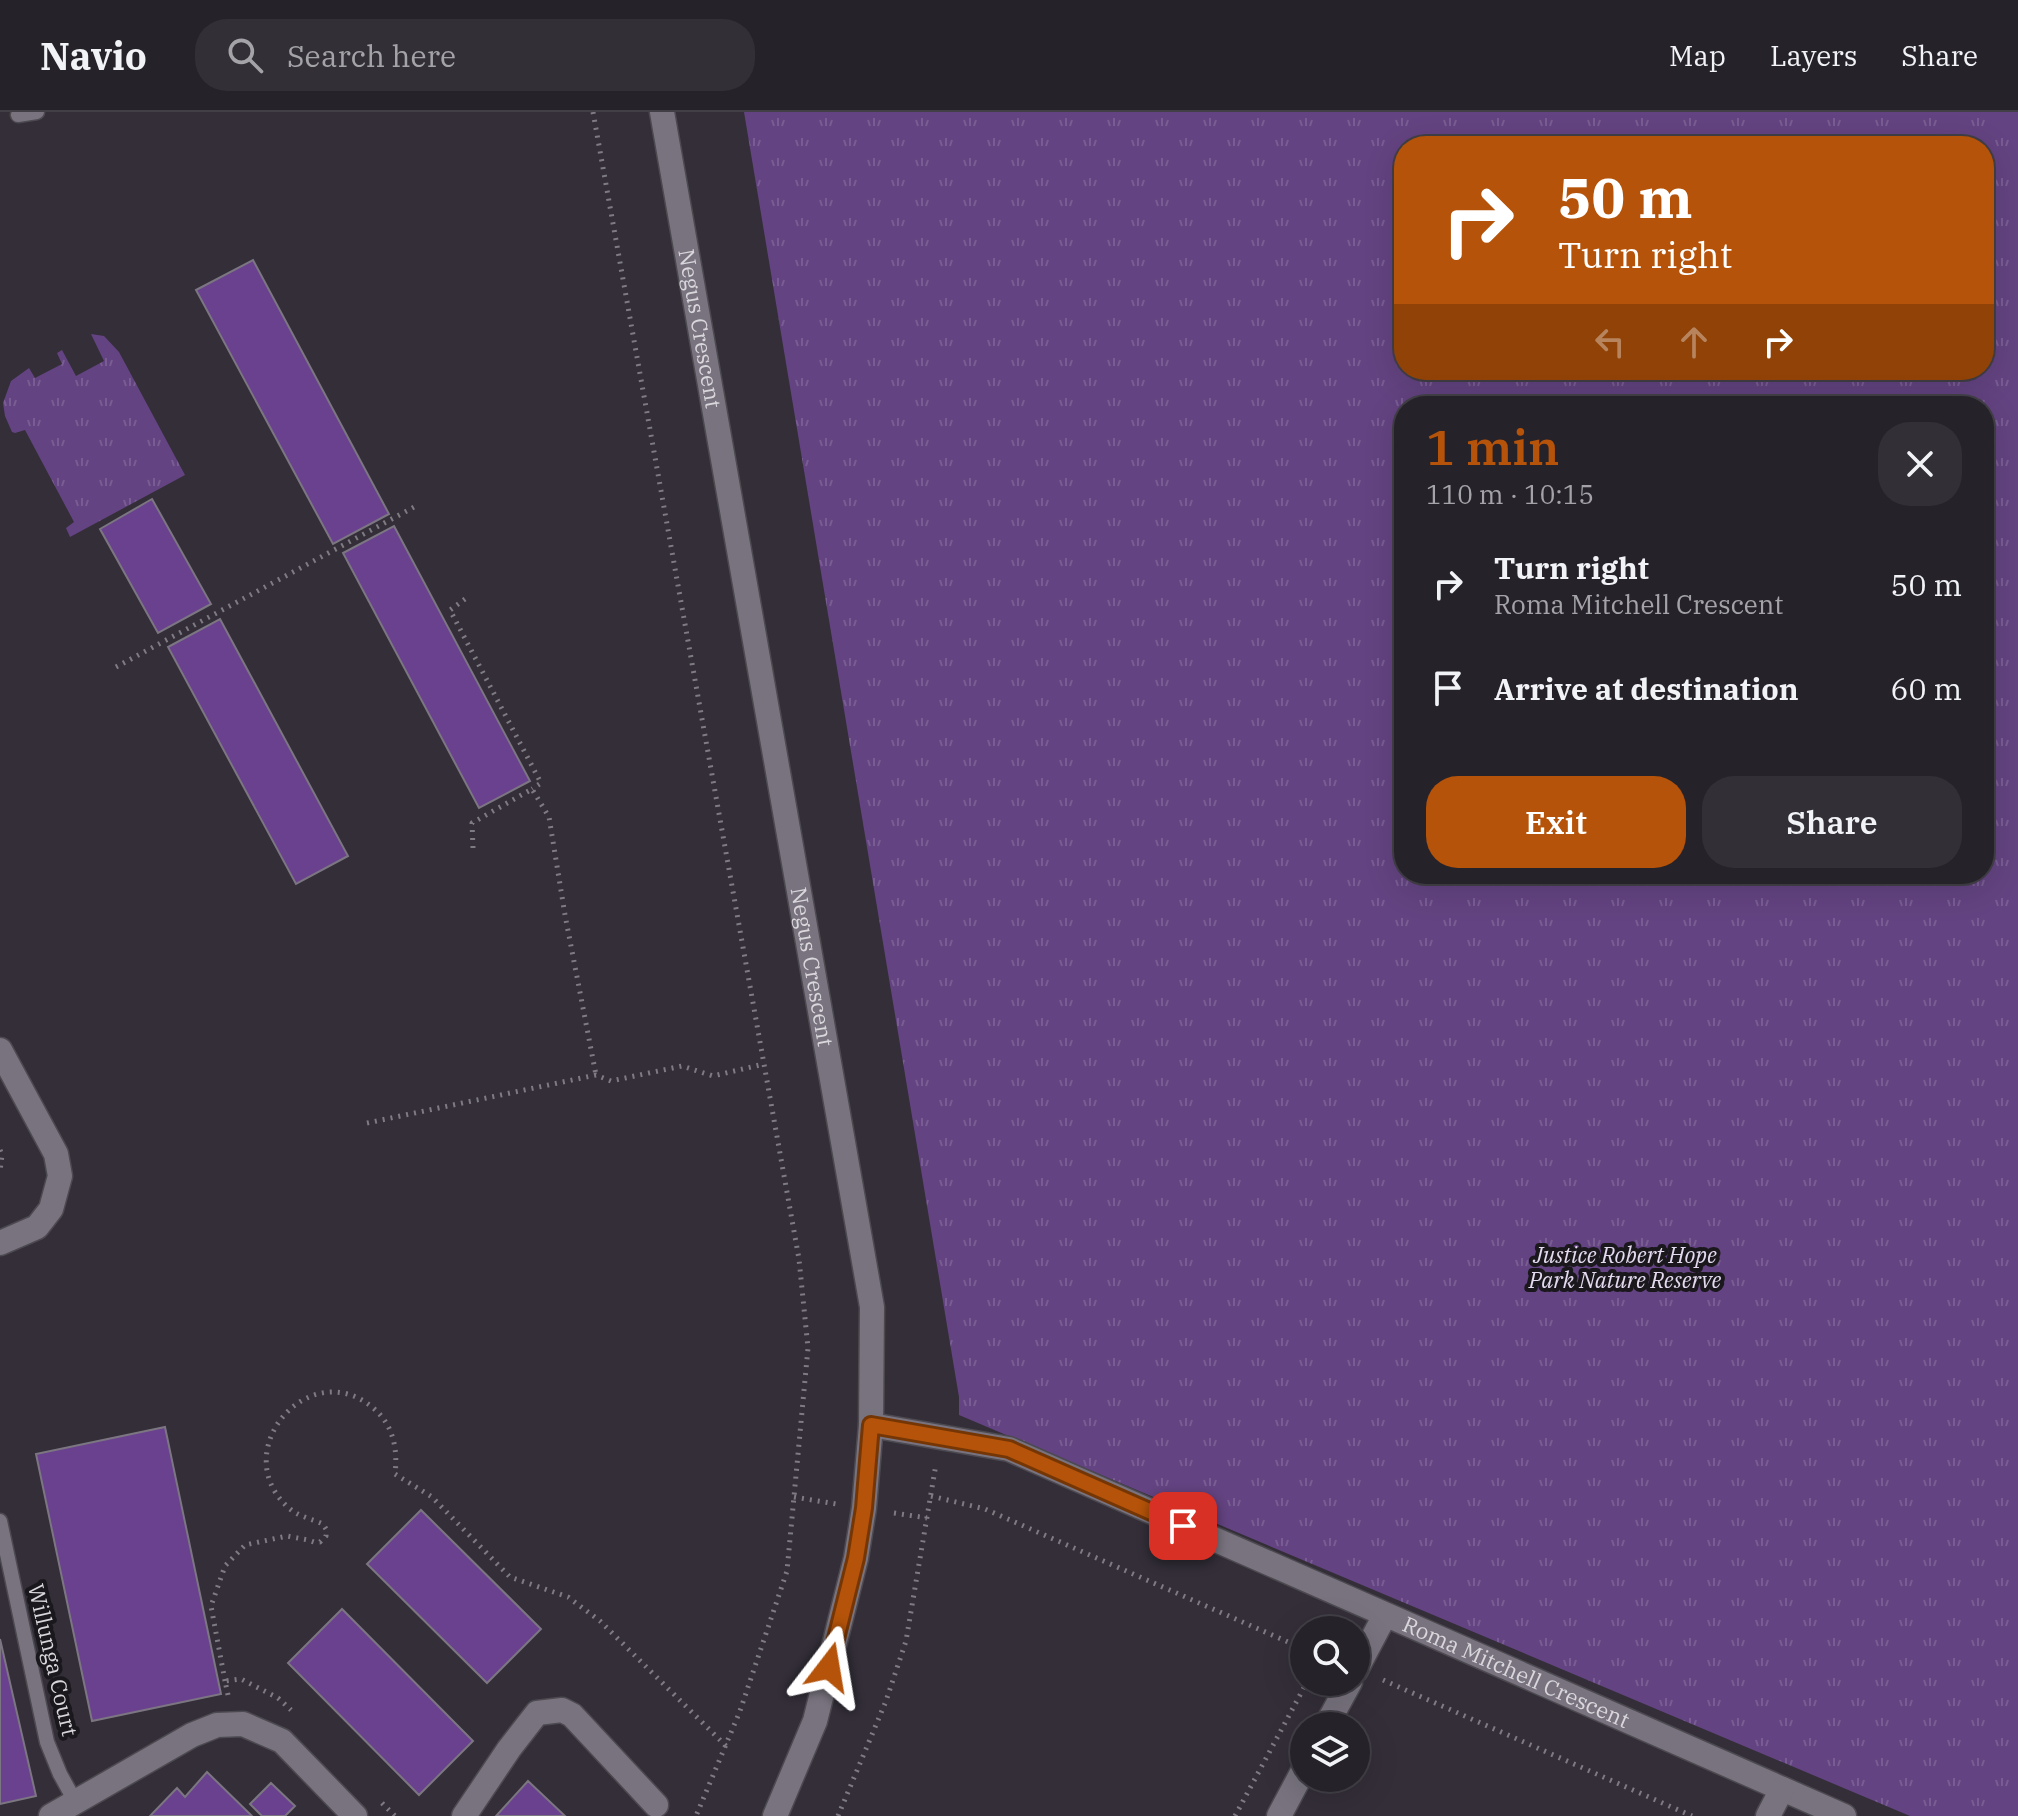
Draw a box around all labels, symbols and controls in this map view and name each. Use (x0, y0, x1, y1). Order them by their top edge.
search box (195, 19, 755, 91)
text: Navio (40, 31, 147, 80)
icon: search (223, 33, 267, 77)
text: Search here (287, 36, 456, 75)
text: Map (1669, 37, 1726, 74)
text: Layers (1770, 37, 1857, 74)
text: Share (1901, 37, 1978, 74)
text: 50 m (1558, 161, 1693, 233)
icon: right (1426, 168, 1530, 272)
text: Turn right (1558, 231, 1732, 278)
street label: Negus Crescent (672, 247, 729, 411)
icon: left (1588, 320, 1632, 364)
icon: ahead (1672, 320, 1716, 364)
icon: right (1756, 320, 1800, 364)
text: 1 min (1426, 416, 1559, 478)
button: close (1878, 422, 1962, 506)
text: 110 m · 10:15 (1426, 477, 1594, 511)
text: Turn right (1494, 548, 1649, 587)
icon: right (1426, 562, 1470, 606)
text: 50 m (1890, 565, 1962, 604)
text: Roma Mitchell Crescent (1494, 587, 1784, 621)
icon: arrive (1426, 666, 1470, 710)
text: Arrive at destination (1494, 669, 1799, 708)
text: 60 m (1890, 669, 1962, 708)
button: Exit (1426, 776, 1686, 868)
button: Share (1702, 776, 1962, 868)
street label: Negus Crescent (784, 885, 841, 1049)
park label: Justice Robert Hope Park Nature Reserve (1528, 1240, 1722, 1294)
pin (1149, 1492, 1217, 1560)
icon: arrive (1161, 1504, 1205, 1548)
street label: Willunga Court (22, 1581, 85, 1739)
street label: Roma Mitchell Crescent (1398, 1609, 1635, 1734)
map controls (1290, 1616, 1370, 1792)
button: search (1290, 1616, 1370, 1696)
position arrow (787, 1625, 871, 1709)
button: layers (1290, 1712, 1370, 1792)

